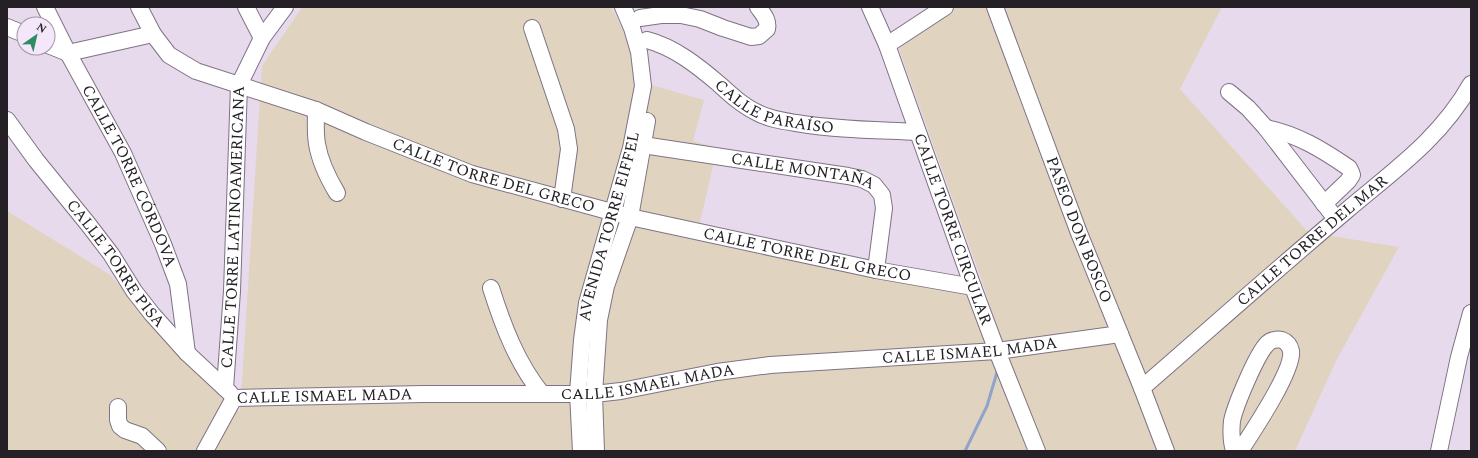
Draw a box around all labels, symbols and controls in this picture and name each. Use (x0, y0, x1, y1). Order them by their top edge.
north arrow (16, 16, 56, 56)
text: N (33, 19, 50, 38)
street label: CALLE PARAÍSO (709, 73, 835, 140)
street label: CALLE TORRE CÓRDOVA (76, 80, 183, 271)
street label: CALLE TORRE LATINOAMERICANA (214, 86, 251, 369)
street label: AVENIDA TORRE EIFFEL (573, 130, 646, 323)
street label: CALLE TORRE CIRCULAR (907, 130, 998, 329)
street label: CALLE TORRE DEL GRECO (389, 132, 598, 219)
street label: CALLE MONTAÑA (730, 146, 879, 196)
street label: PASEO DON BOSCO (1040, 153, 1118, 307)
street label: CALLE TORRE DEL MAR (1231, 169, 1393, 312)
street label: CALLE TORRE PISA (61, 194, 171, 333)
street label: CALLE TORRE DEL GRECO (701, 221, 913, 288)
street label: CALLE ISMAEL MADA (881, 331, 1059, 370)
street label: CALLE ISMAEL MADA (561, 358, 736, 406)
street label: CALLE ISMAEL MADA (236, 382, 413, 410)

